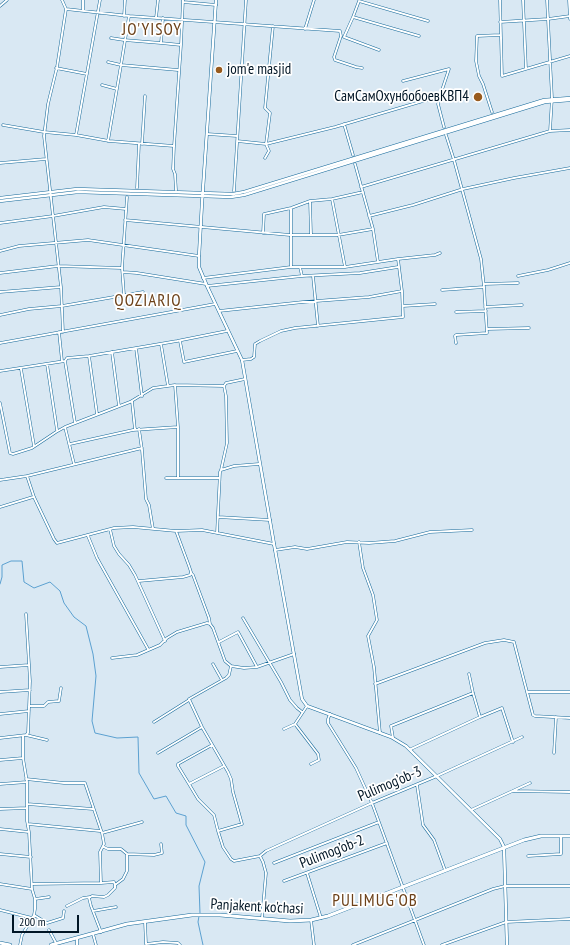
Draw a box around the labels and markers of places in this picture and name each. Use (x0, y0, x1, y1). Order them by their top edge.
place label: jom'e masjid (227, 61, 291, 79)
marker: jom'e masjid (214, 65, 224, 75)
place label: СамСамОхунбобоевКВП4 (334, 88, 469, 106)
marker: СамСамОхунбобоевКВП4 (472, 91, 484, 103)

